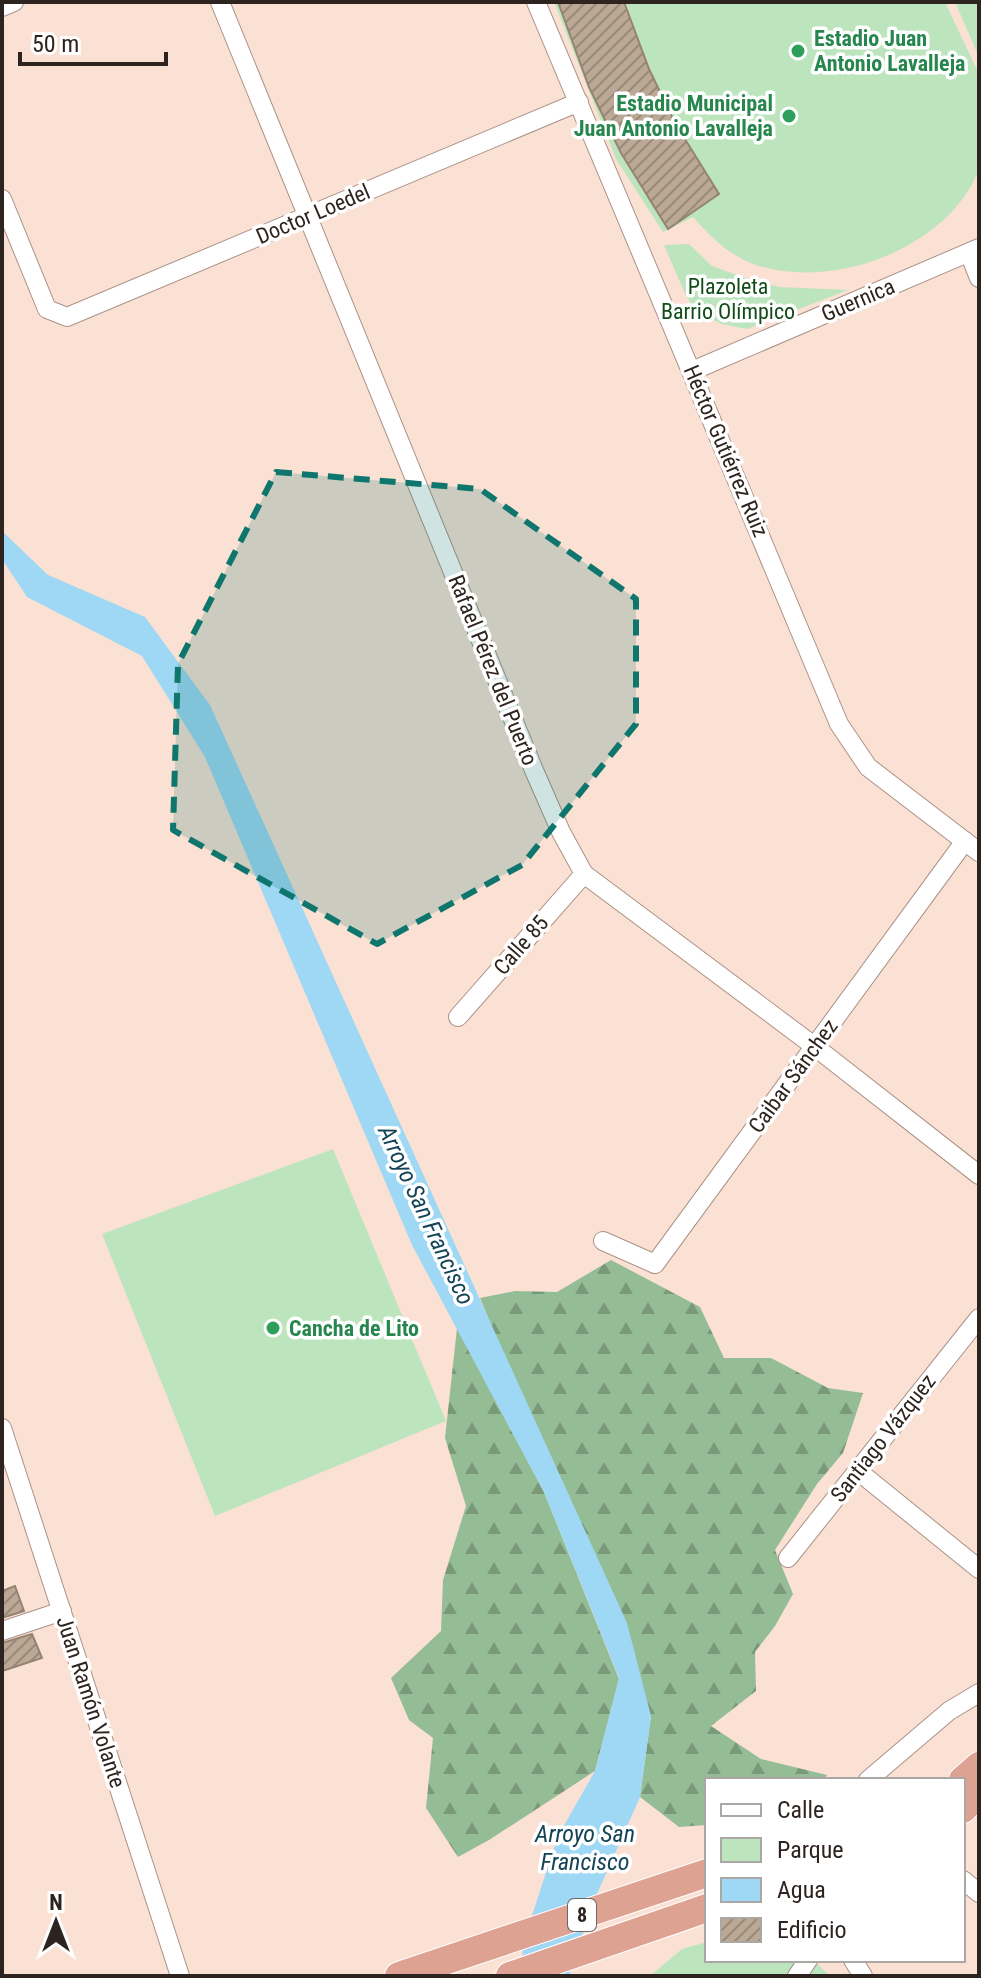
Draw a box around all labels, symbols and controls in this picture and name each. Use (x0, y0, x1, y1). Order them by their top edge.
scale bar (20, 16, 166, 66)
place label: Estadio Juan Antonio Lavalleja (814, 26, 965, 76)
text: 50 m (32, 30, 79, 58)
marker: Estadio Juan Antonio Lavalleja (789, 42, 807, 60)
place label: Estadio Municipal Juan Antonio Lavalleja (574, 91, 773, 141)
marker: Estadio Municipal Juan Antonio Lavalleja (780, 107, 798, 125)
street label: Doctor Loedel (252, 179, 374, 249)
street label: Guernica (818, 273, 898, 327)
park label: Plazoleta Barrio Olímpico (661, 274, 795, 324)
street label: Héctor Gutiérrez Ruiz (679, 361, 773, 541)
street label: Rafael Pérez del Puerto (443, 571, 543, 769)
street label: Calle 85 (489, 910, 553, 980)
street label: Caibar Sánchez (743, 1014, 843, 1138)
water label: Arroyo San Francisco (372, 1120, 480, 1309)
place label: Cancha de Lito (289, 1316, 419, 1341)
marker: Cancha de Lito (264, 1319, 282, 1337)
street label: Santiago Vázquez (825, 1369, 941, 1507)
street label: Juan Ramón Volante (51, 1613, 131, 1791)
legend (705, 1778, 965, 1962)
text: Calle (777, 1796, 824, 1824)
water label: Arroyo San Francisco (534, 1820, 635, 1876)
text: Parque (777, 1836, 844, 1864)
text: Agua (777, 1876, 826, 1904)
north arrow (16, 1882, 96, 1962)
text: N (49, 1890, 63, 1915)
road number: 8 (568, 1899, 596, 1931)
text: Edificio (777, 1916, 847, 1944)

